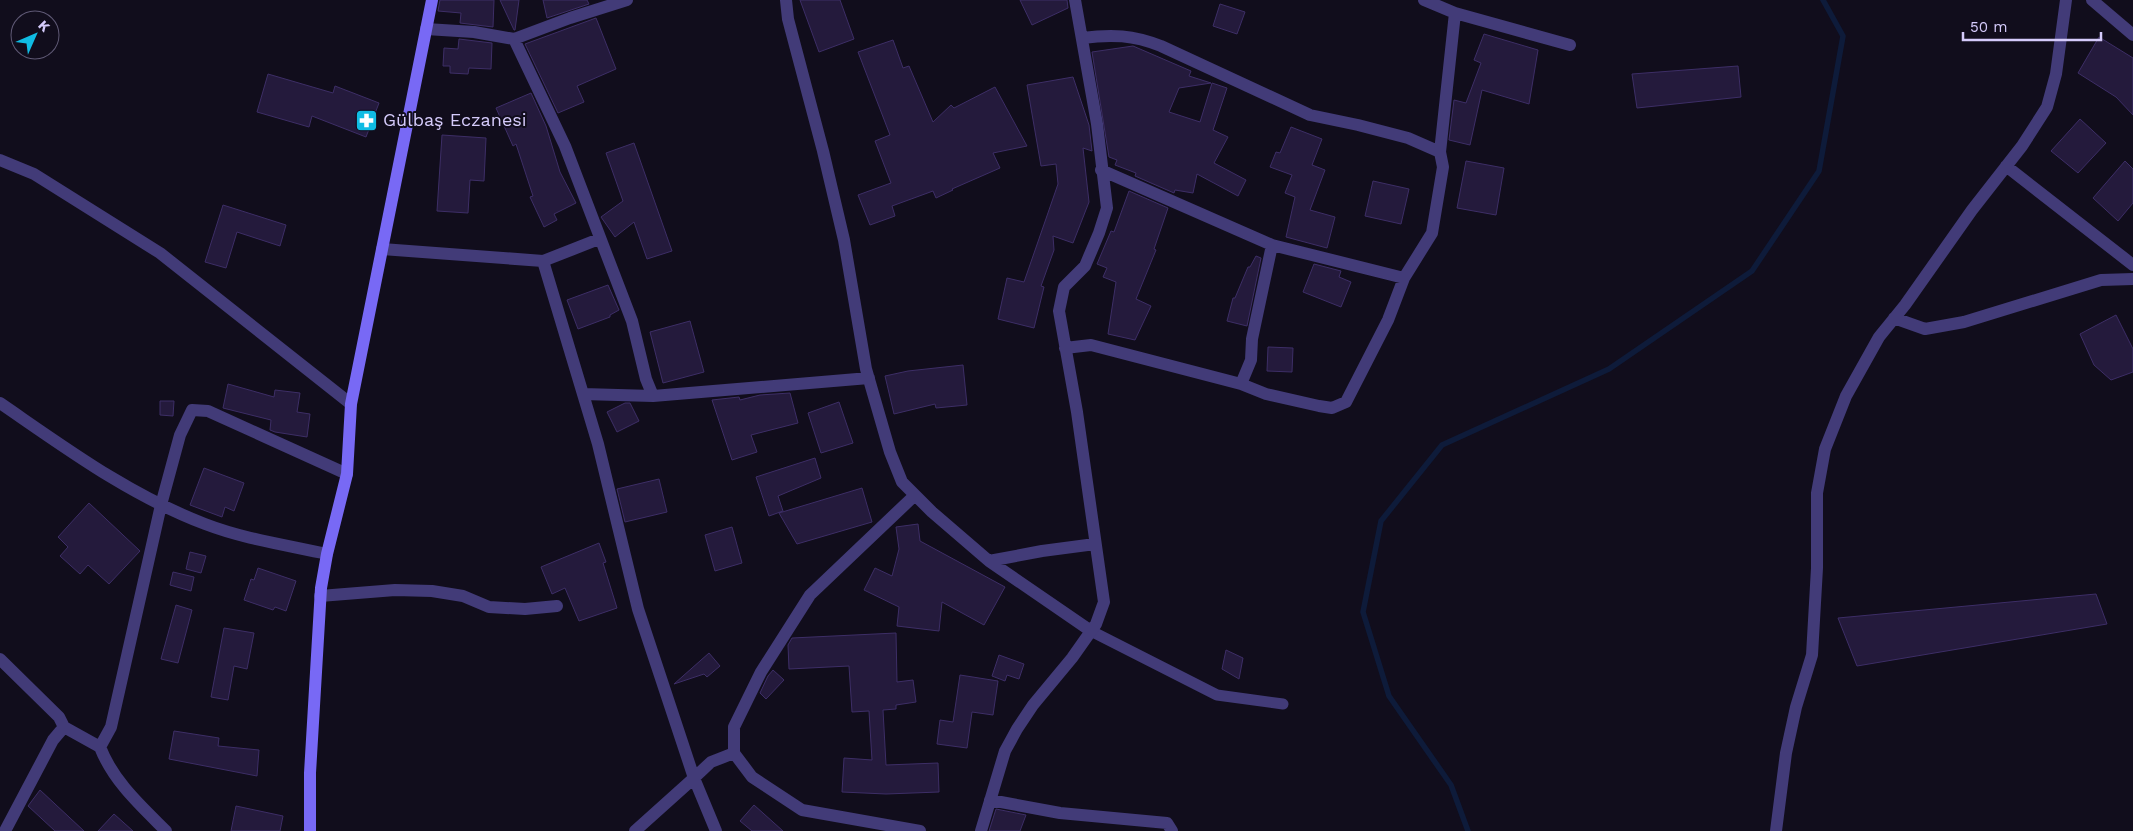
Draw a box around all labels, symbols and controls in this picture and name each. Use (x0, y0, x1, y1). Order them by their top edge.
north arrow (10, 10, 60, 60)
scale bar (1963, 10, 2100, 42)
text: K (35, 17, 53, 35)
text: 50 m (1970, 18, 2007, 36)
pharmacy icon: Gülbaş Eczanesi (355, 108, 379, 132)
place label: Gülbaş Eczanesi (383, 109, 527, 130)

